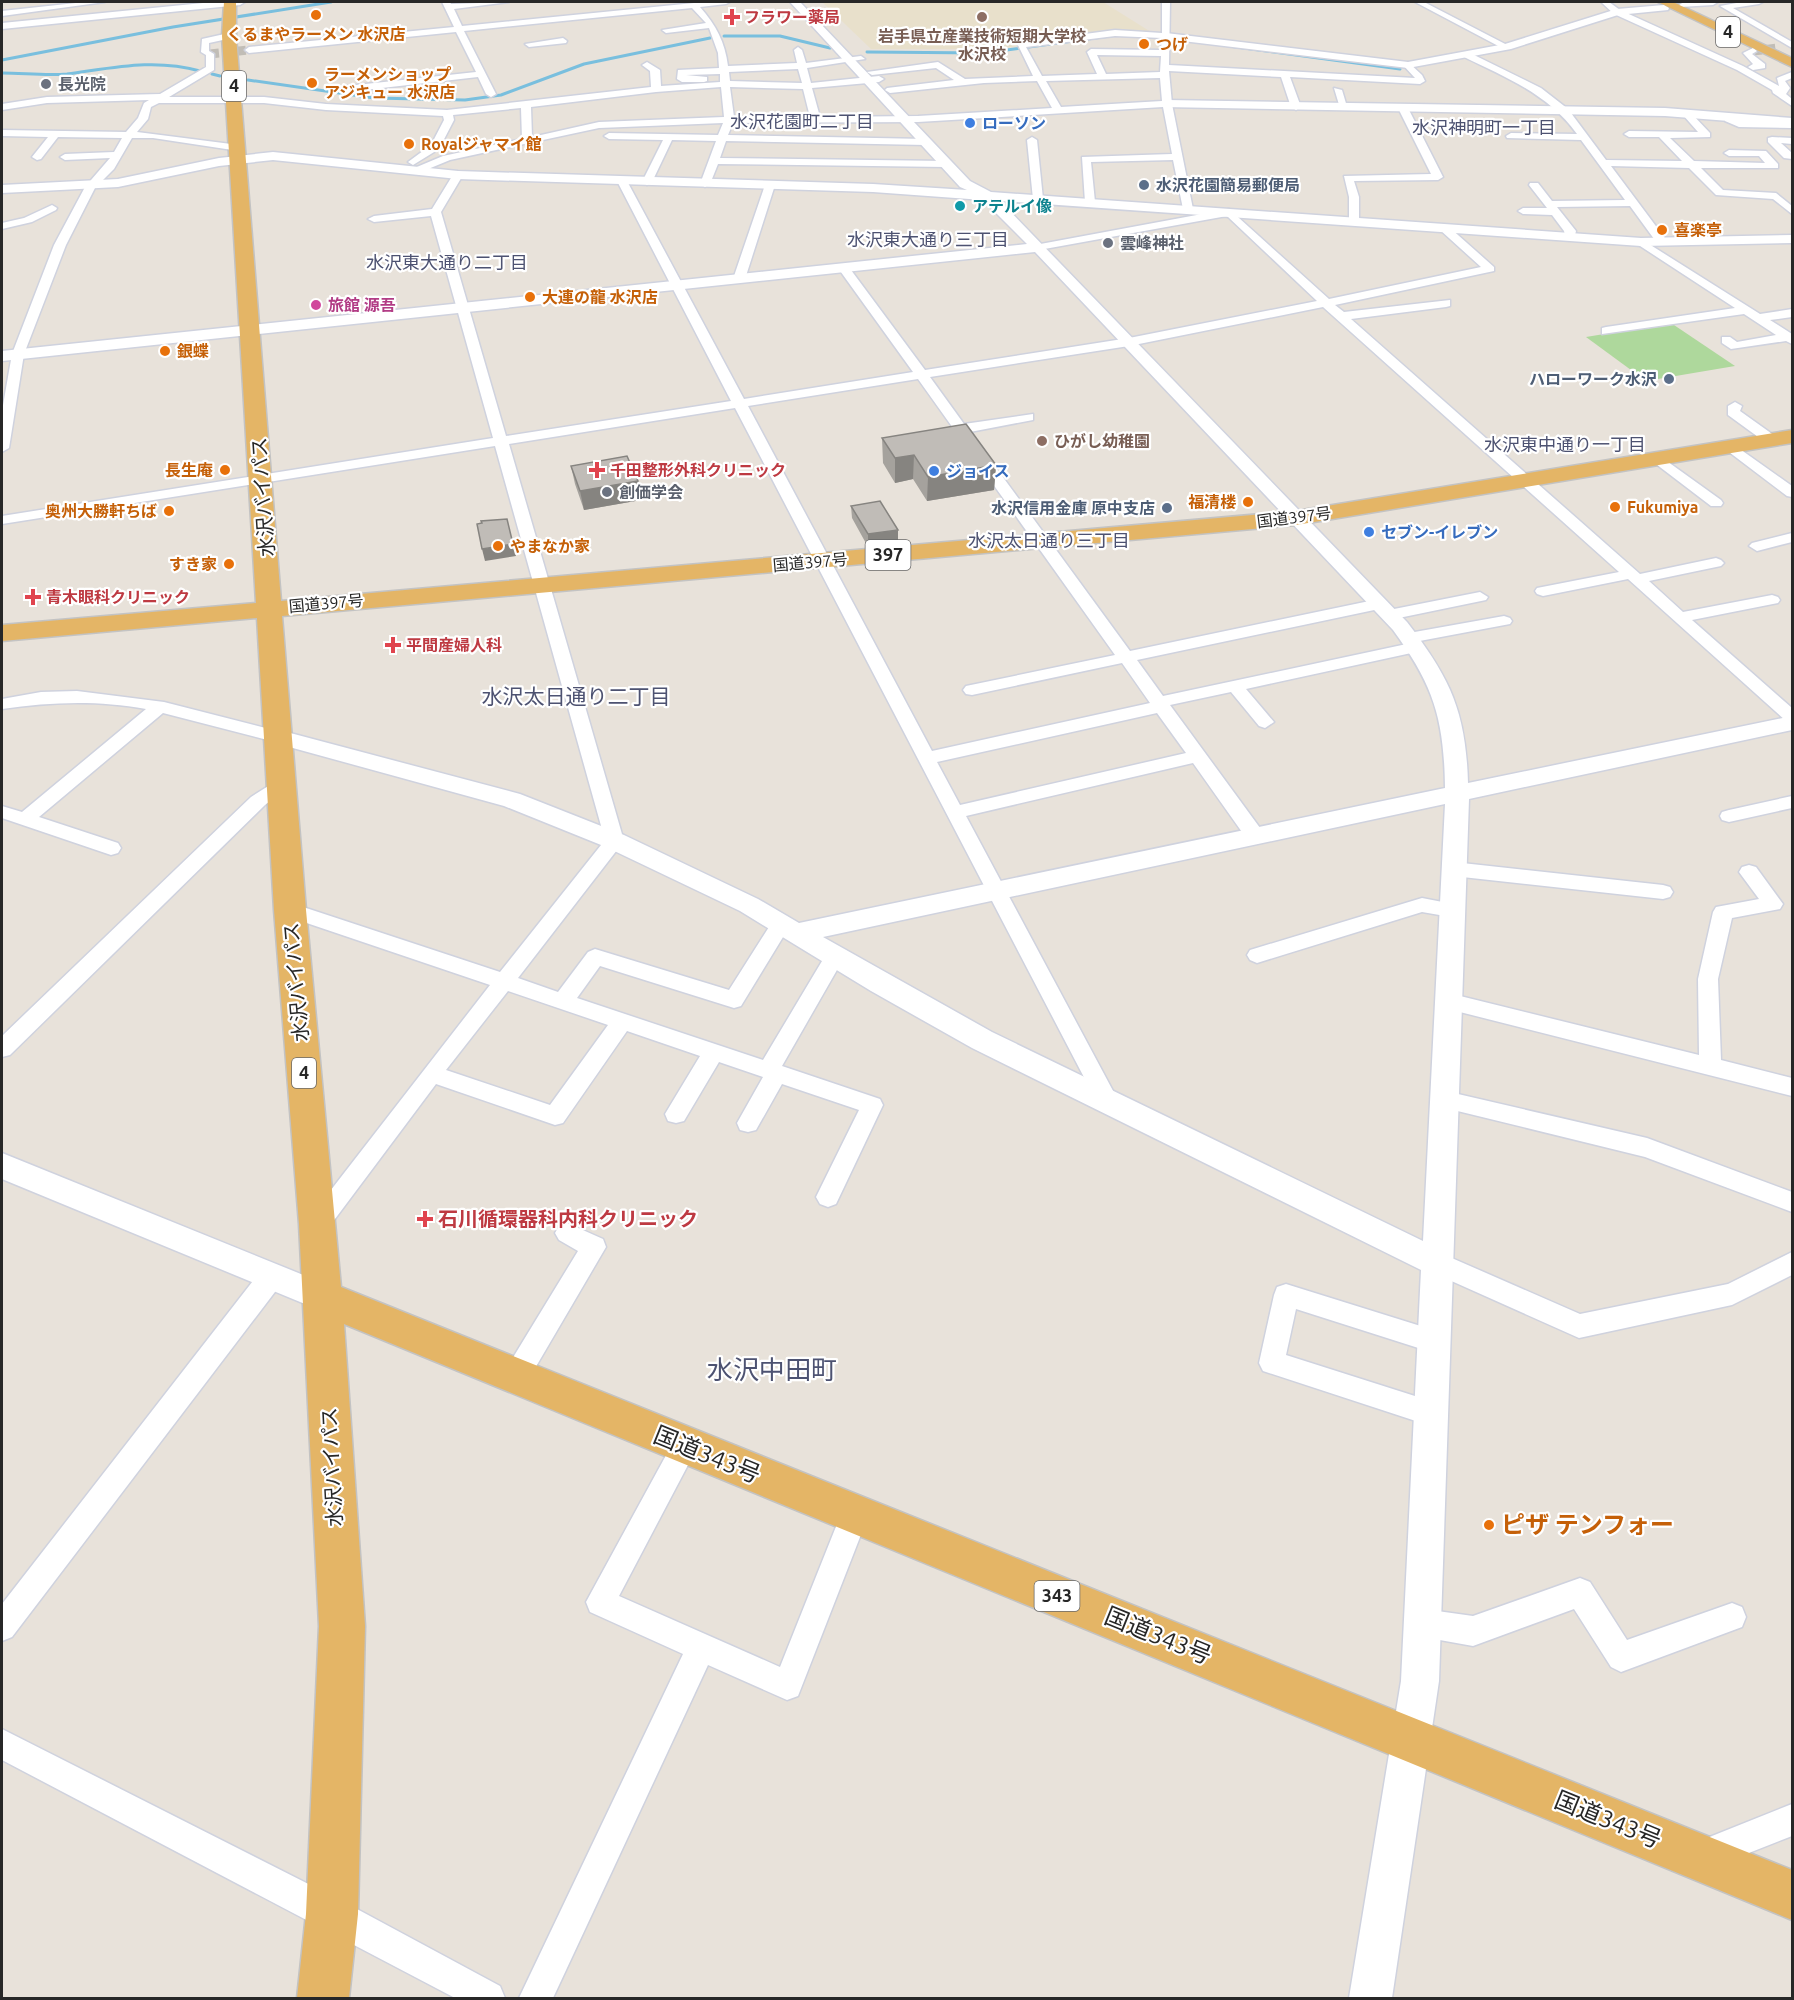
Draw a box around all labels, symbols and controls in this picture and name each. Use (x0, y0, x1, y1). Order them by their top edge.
marker: くるまやラーメン 水沢店 (309, 8, 323, 22)
place label: フラワー薬局 (744, 8, 840, 26)
marker: フラワー薬局 (725, 10, 739, 24)
marker: 岩手県立産業技術短期大学校 水沢校 (975, 10, 989, 24)
road number: 4 (1716, 17, 1740, 47)
place label: くるまやラーメン 水沢店 (227, 25, 405, 43)
place label: 岩手県立産業技術短期大学校 水沢校 (878, 27, 1086, 63)
place label: つげ (1156, 35, 1188, 53)
marker: つげ (1137, 37, 1151, 51)
place label: ラーメンショップ アジキュー 水沢店 (324, 65, 455, 101)
road number: 4 (222, 71, 246, 101)
place label: 長光院 (58, 75, 106, 93)
marker: ラーメンショップ アジキュー 水沢店 (305, 76, 319, 90)
marker: 長光院 (39, 77, 53, 91)
district label: 水沢花園町二丁目 (730, 111, 874, 131)
place label: ローソン (982, 114, 1046, 132)
marker: ローソン (963, 116, 977, 130)
district label: 水沢神明町一丁目 (1412, 117, 1556, 137)
place label: Royalジャマイ館 (421, 135, 542, 153)
marker: Royalジャマイ館 (402, 137, 416, 151)
place label: 水沢花園簡易郵便局 (1156, 176, 1300, 194)
marker: 水沢花園簡易郵便局 (1137, 178, 1151, 192)
place label: アテルイ像 (972, 197, 1052, 215)
marker: アテルイ像 (953, 199, 967, 213)
place label: 喜楽亭 (1674, 221, 1722, 239)
marker: 喜楽亭 (1655, 223, 1669, 237)
district label: 水沢東大通り三丁目 (847, 229, 1009, 249)
place label: 雲峰神社 (1120, 234, 1184, 252)
marker: 雲峰神社 (1101, 236, 1115, 250)
district label: 水沢東大通り二丁目 (366, 252, 528, 272)
place label: 大連の龍 水沢店 (542, 288, 658, 306)
marker: 大連の龍 水沢店 (523, 290, 537, 304)
place label: 旅館 源吾 (328, 296, 396, 314)
marker: 旅館 源吾 (309, 298, 323, 312)
place label: 銀蝶 (177, 342, 209, 360)
marker: 銀蝶 (158, 344, 172, 358)
place label: ハローワーク水沢 (1529, 370, 1657, 388)
marker: ハローワーク水沢 (1662, 372, 1676, 386)
place label: ひがし幼稚園 (1054, 432, 1150, 450)
marker: ひがし幼稚園 (1035, 434, 1049, 448)
district label: 水沢東中通り一丁目 (1484, 434, 1646, 454)
street label: 水沢バイパス (247, 437, 278, 557)
place label: 長生庵 (165, 461, 213, 479)
marker: 千田整形外科クリニック (588, 461, 606, 479)
place label: 千田整形外科クリニック (610, 461, 786, 479)
place label: ジョイス (946, 462, 1010, 480)
marker: 長生庵 (218, 463, 232, 477)
marker: ジョイス (927, 464, 941, 478)
place label: 創価学会 (619, 483, 683, 501)
marker: 創価学会 (600, 485, 614, 499)
place label: 福清楼 (1188, 493, 1237, 511)
marker: 福清楼 (1241, 495, 1255, 509)
place label: Fukumiya (1627, 498, 1698, 516)
place label: 水沢信用金庫 原中支店 (991, 499, 1155, 517)
marker: Fukumiya (1608, 500, 1622, 514)
marker: 水沢信用金庫 原中支店 (1160, 501, 1174, 515)
place label: 奥州大勝軒ちば (45, 502, 157, 520)
street label: 国道397号 (1256, 503, 1332, 531)
marker: 奥州大勝軒ちば (162, 504, 176, 518)
place label: セブン-イレブン (1381, 523, 1498, 541)
marker: セブン-イレブン (1362, 525, 1376, 539)
district label: 水沢太日通り三丁目 (968, 530, 1130, 550)
place label: やまなか家 (510, 537, 590, 555)
marker: やまなか家 (491, 539, 505, 553)
road number: 397 (866, 540, 910, 570)
street label: 国道397号 (772, 550, 848, 574)
place label: すき家 (169, 555, 217, 573)
marker: すき家 (222, 557, 236, 571)
marker: 青木眼科クリニック (24, 588, 42, 606)
place label: 青木眼科クリニック (46, 588, 190, 606)
street label: 国道397号 (288, 591, 364, 615)
marker: 平間産婦人科 (384, 636, 402, 654)
place label: 平間産婦人科 (406, 636, 502, 654)
district label: 水沢太日通り二丁目 (482, 684, 671, 708)
street label: 水沢バイパス (279, 921, 312, 1043)
road number: 4 (292, 1058, 316, 1088)
place label: 石川循環器科内科クリニック (438, 1207, 698, 1230)
marker: 石川循環器科内科クリニック (416, 1210, 434, 1228)
district label: 水沢中田町 (707, 1355, 837, 1384)
street label: 水沢バイパス (317, 1407, 346, 1527)
street label: 国道343号 (650, 1421, 764, 1488)
place label: ピザ テンフォー (1501, 1511, 1674, 1538)
marker: ピザ テンフォー (1482, 1518, 1496, 1532)
road number: 343 (1034, 1581, 1080, 1611)
street label: 国道343号 (1101, 1602, 1215, 1669)
street label: 国道343号 (1551, 1786, 1665, 1853)

